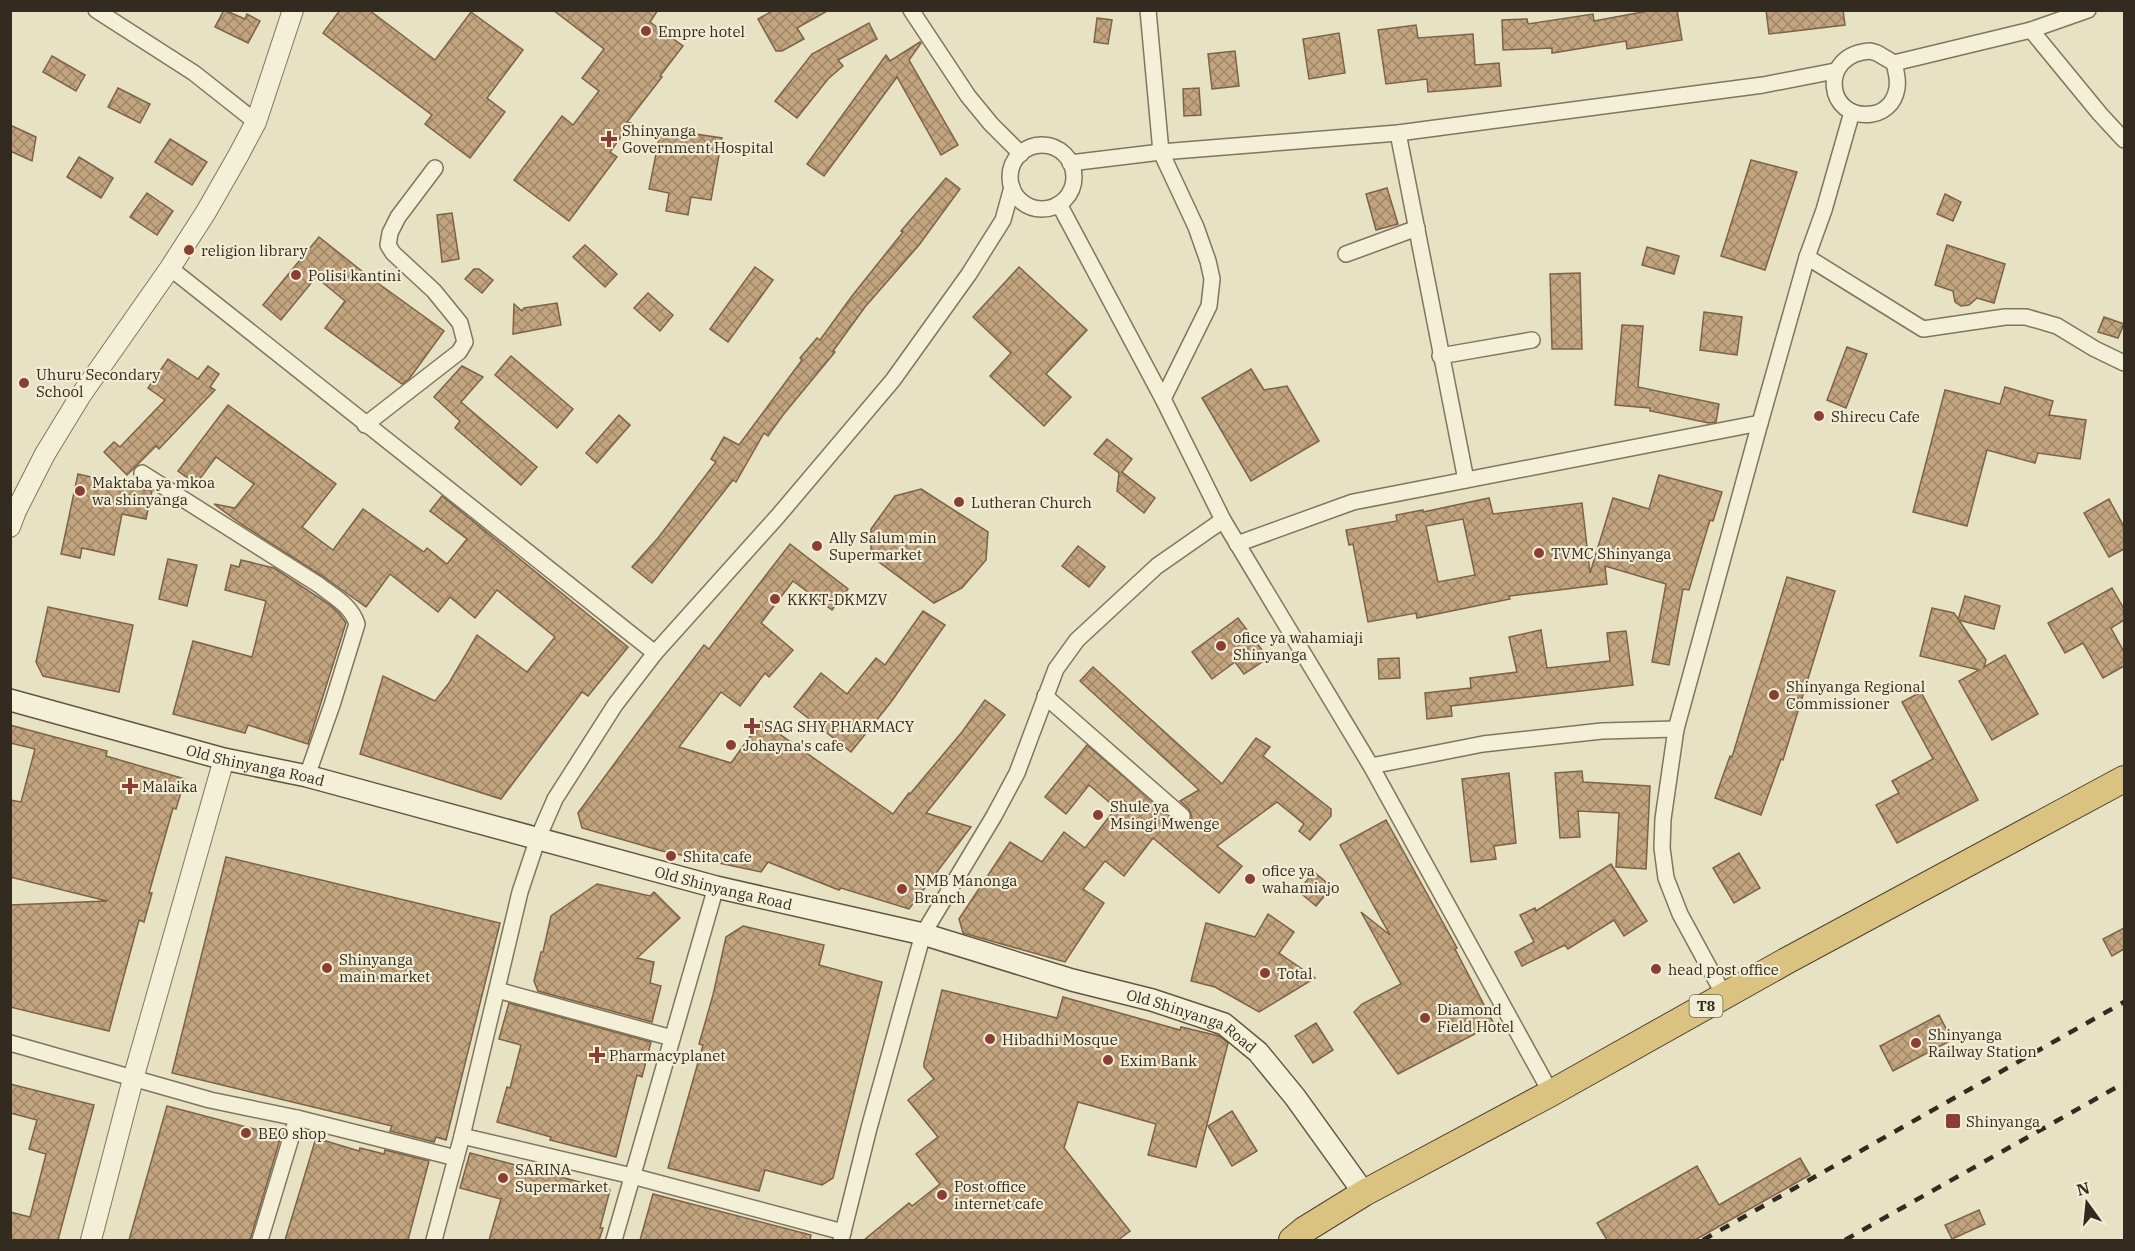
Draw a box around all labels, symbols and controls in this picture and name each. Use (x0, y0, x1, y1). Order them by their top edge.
place label: Empre hotel (658, 22, 745, 41)
marker: Empre hotel (639, 24, 653, 38)
place label: Shinyanga Government Hospital (622, 121, 773, 157)
marker: Shinyanga Government Hospital (600, 130, 618, 148)
place label: religion library (201, 241, 307, 260)
marker: religion library (182, 243, 196, 257)
place label: Polisi kantini (308, 266, 401, 285)
marker: Polisi kantini (289, 268, 303, 282)
place label: Uhuru Secondary School (36, 365, 160, 401)
marker: Uhuru Secondary School (17, 376, 31, 390)
place label: Shirecu Cafe (1831, 407, 1920, 426)
marker: Shirecu Cafe (1812, 409, 1826, 423)
place label: Maktaba ya mkoa wa shinyanga (92, 473, 215, 509)
marker: Maktaba ya mkoa wa shinyanga (73, 484, 87, 498)
place label: Lutheran Church (971, 493, 1092, 512)
marker: Lutheran Church (952, 495, 966, 509)
place label: Ally Salum min Supermarket (829, 528, 937, 564)
marker: Ally Salum min Supermarket (810, 539, 824, 553)
place label: TVMC Shinyanga (1551, 544, 1672, 563)
marker: TVMC Shinyanga (1532, 546, 1546, 560)
place label: KKKT-DKMZV (787, 590, 888, 609)
marker: KKKT-DKMZV (768, 592, 782, 606)
place label: ofice ya wahamiaji Shinyanga (1233, 628, 1363, 664)
marker: ofice ya wahamiaji Shinyanga (1214, 639, 1228, 653)
place label: Shinyanga Regional Commissioner (1786, 677, 1925, 713)
marker: Shinyanga Regional Commissioner (1767, 688, 1781, 702)
place label: SAG SHY PHARMACY (764, 717, 915, 736)
marker: SAG SHY PHARMACY (745, 719, 759, 733)
place label: Johayna's cafe (743, 736, 844, 755)
marker: Johayna's cafe (724, 738, 738, 752)
street label: Old Shinyanga Road (184, 740, 327, 790)
place label: Malaika (142, 777, 198, 796)
marker: Malaika (123, 779, 137, 793)
place label: Shule ya Msingi Mwenge (1110, 797, 1219, 833)
marker: Shule ya Msingi Mwenge (1091, 808, 1105, 822)
place label: Shita cafe (683, 847, 752, 866)
marker: Shita cafe (664, 849, 678, 863)
street label: Old Shinyanga Road (652, 861, 794, 914)
place label: ofice ya wahamiajo (1262, 861, 1340, 897)
place label: NMB Manonga Branch (914, 871, 1018, 907)
marker: ofice ya wahamiajo (1243, 872, 1257, 886)
marker: NMB Manonga Branch (895, 882, 909, 896)
place label: Shinyanga main market (339, 950, 430, 986)
place label: head post office (1668, 960, 1779, 979)
marker: Shinyanga main market (320, 961, 334, 975)
marker: head post office (1649, 962, 1663, 976)
place label: Total (1277, 964, 1313, 983)
marker: Total (1258, 966, 1272, 980)
street label: Old Shinyanga Road (1125, 985, 1261, 1057)
road number: T8 (1690, 995, 1722, 1017)
place label: Diamond Field Hotel (1437, 1000, 1514, 1036)
marker: Diamond Field Hotel (1418, 1011, 1432, 1025)
place label: Shinyanga Railway Station (1928, 1025, 2037, 1061)
place label: Hibadhi Mosque (1002, 1030, 1118, 1049)
marker: Hibadhi Mosque (983, 1032, 997, 1046)
marker: Shinyanga Railway Station (1909, 1036, 1923, 1050)
place label: Pharmacyplanet (609, 1046, 726, 1065)
marker: Pharmacyplanet (590, 1048, 604, 1062)
place label: Exim Bank (1120, 1051, 1197, 1070)
marker: Exim Bank (1101, 1053, 1115, 1067)
marker: Shinyanga (1944, 1112, 1962, 1130)
place label: Shinyanga (1966, 1112, 2040, 1131)
place label: BEO shop (258, 1124, 326, 1143)
marker: BEO shop (239, 1126, 253, 1140)
place label: SARINA Supermarket (515, 1160, 608, 1196)
marker: SARINA Supermarket (496, 1171, 510, 1185)
north arrow (2057, 1173, 2117, 1233)
place label: Post office internet cafe (954, 1177, 1044, 1213)
text: N (2074, 1177, 2092, 1200)
marker: Post office internet cafe (935, 1188, 949, 1202)

